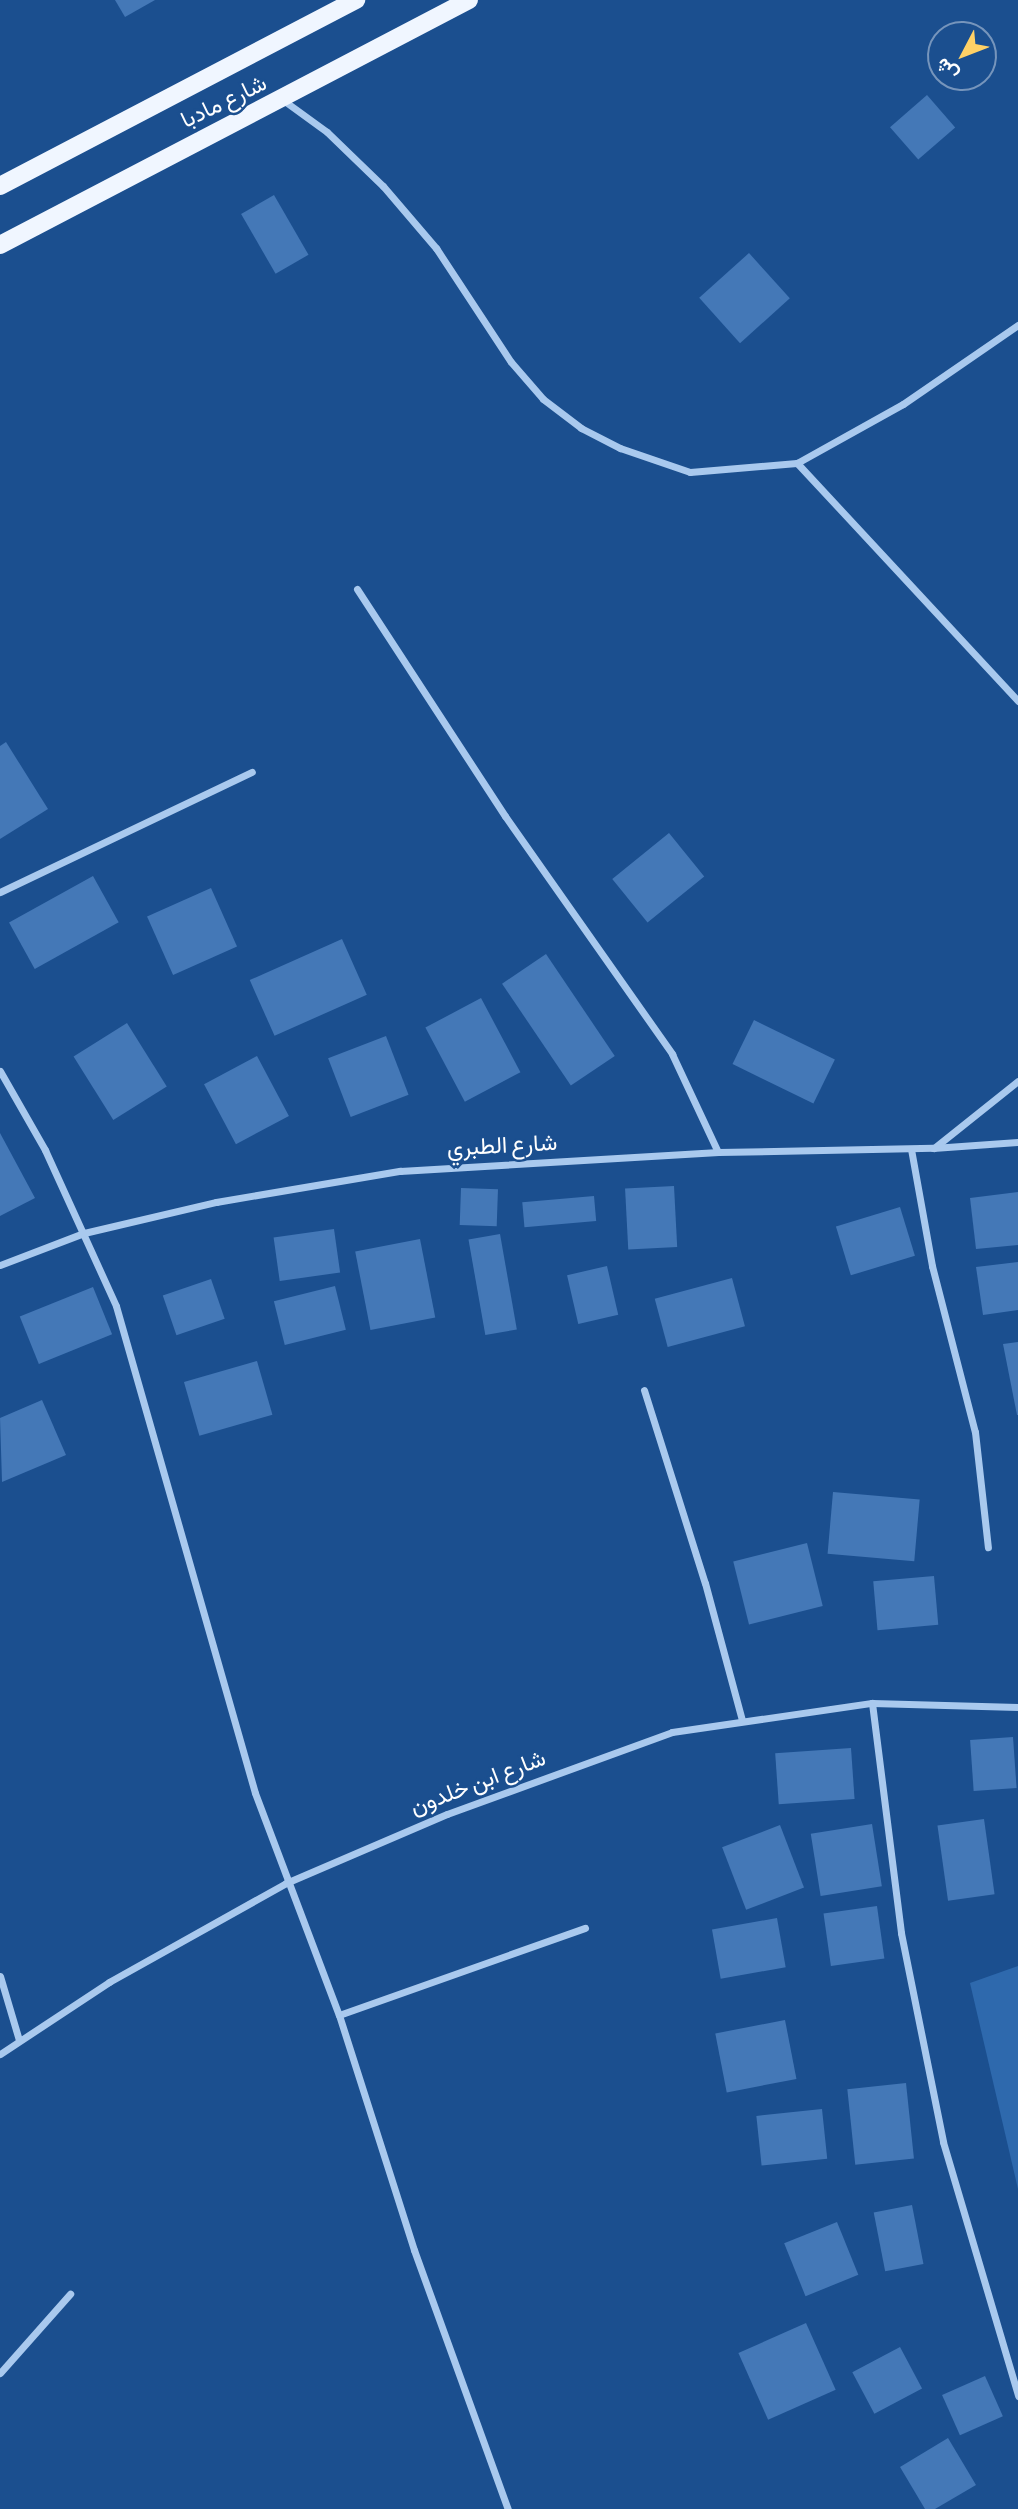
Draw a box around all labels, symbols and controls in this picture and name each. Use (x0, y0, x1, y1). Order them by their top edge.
north arrow (927, 21, 997, 91)
text: ش (931, 53, 964, 85)
street label: شارع مادبا (177, 69, 271, 135)
street label: شارع الطبري (446, 1129, 558, 1163)
street label: شارع ابن خلدون (406, 1744, 550, 1822)

